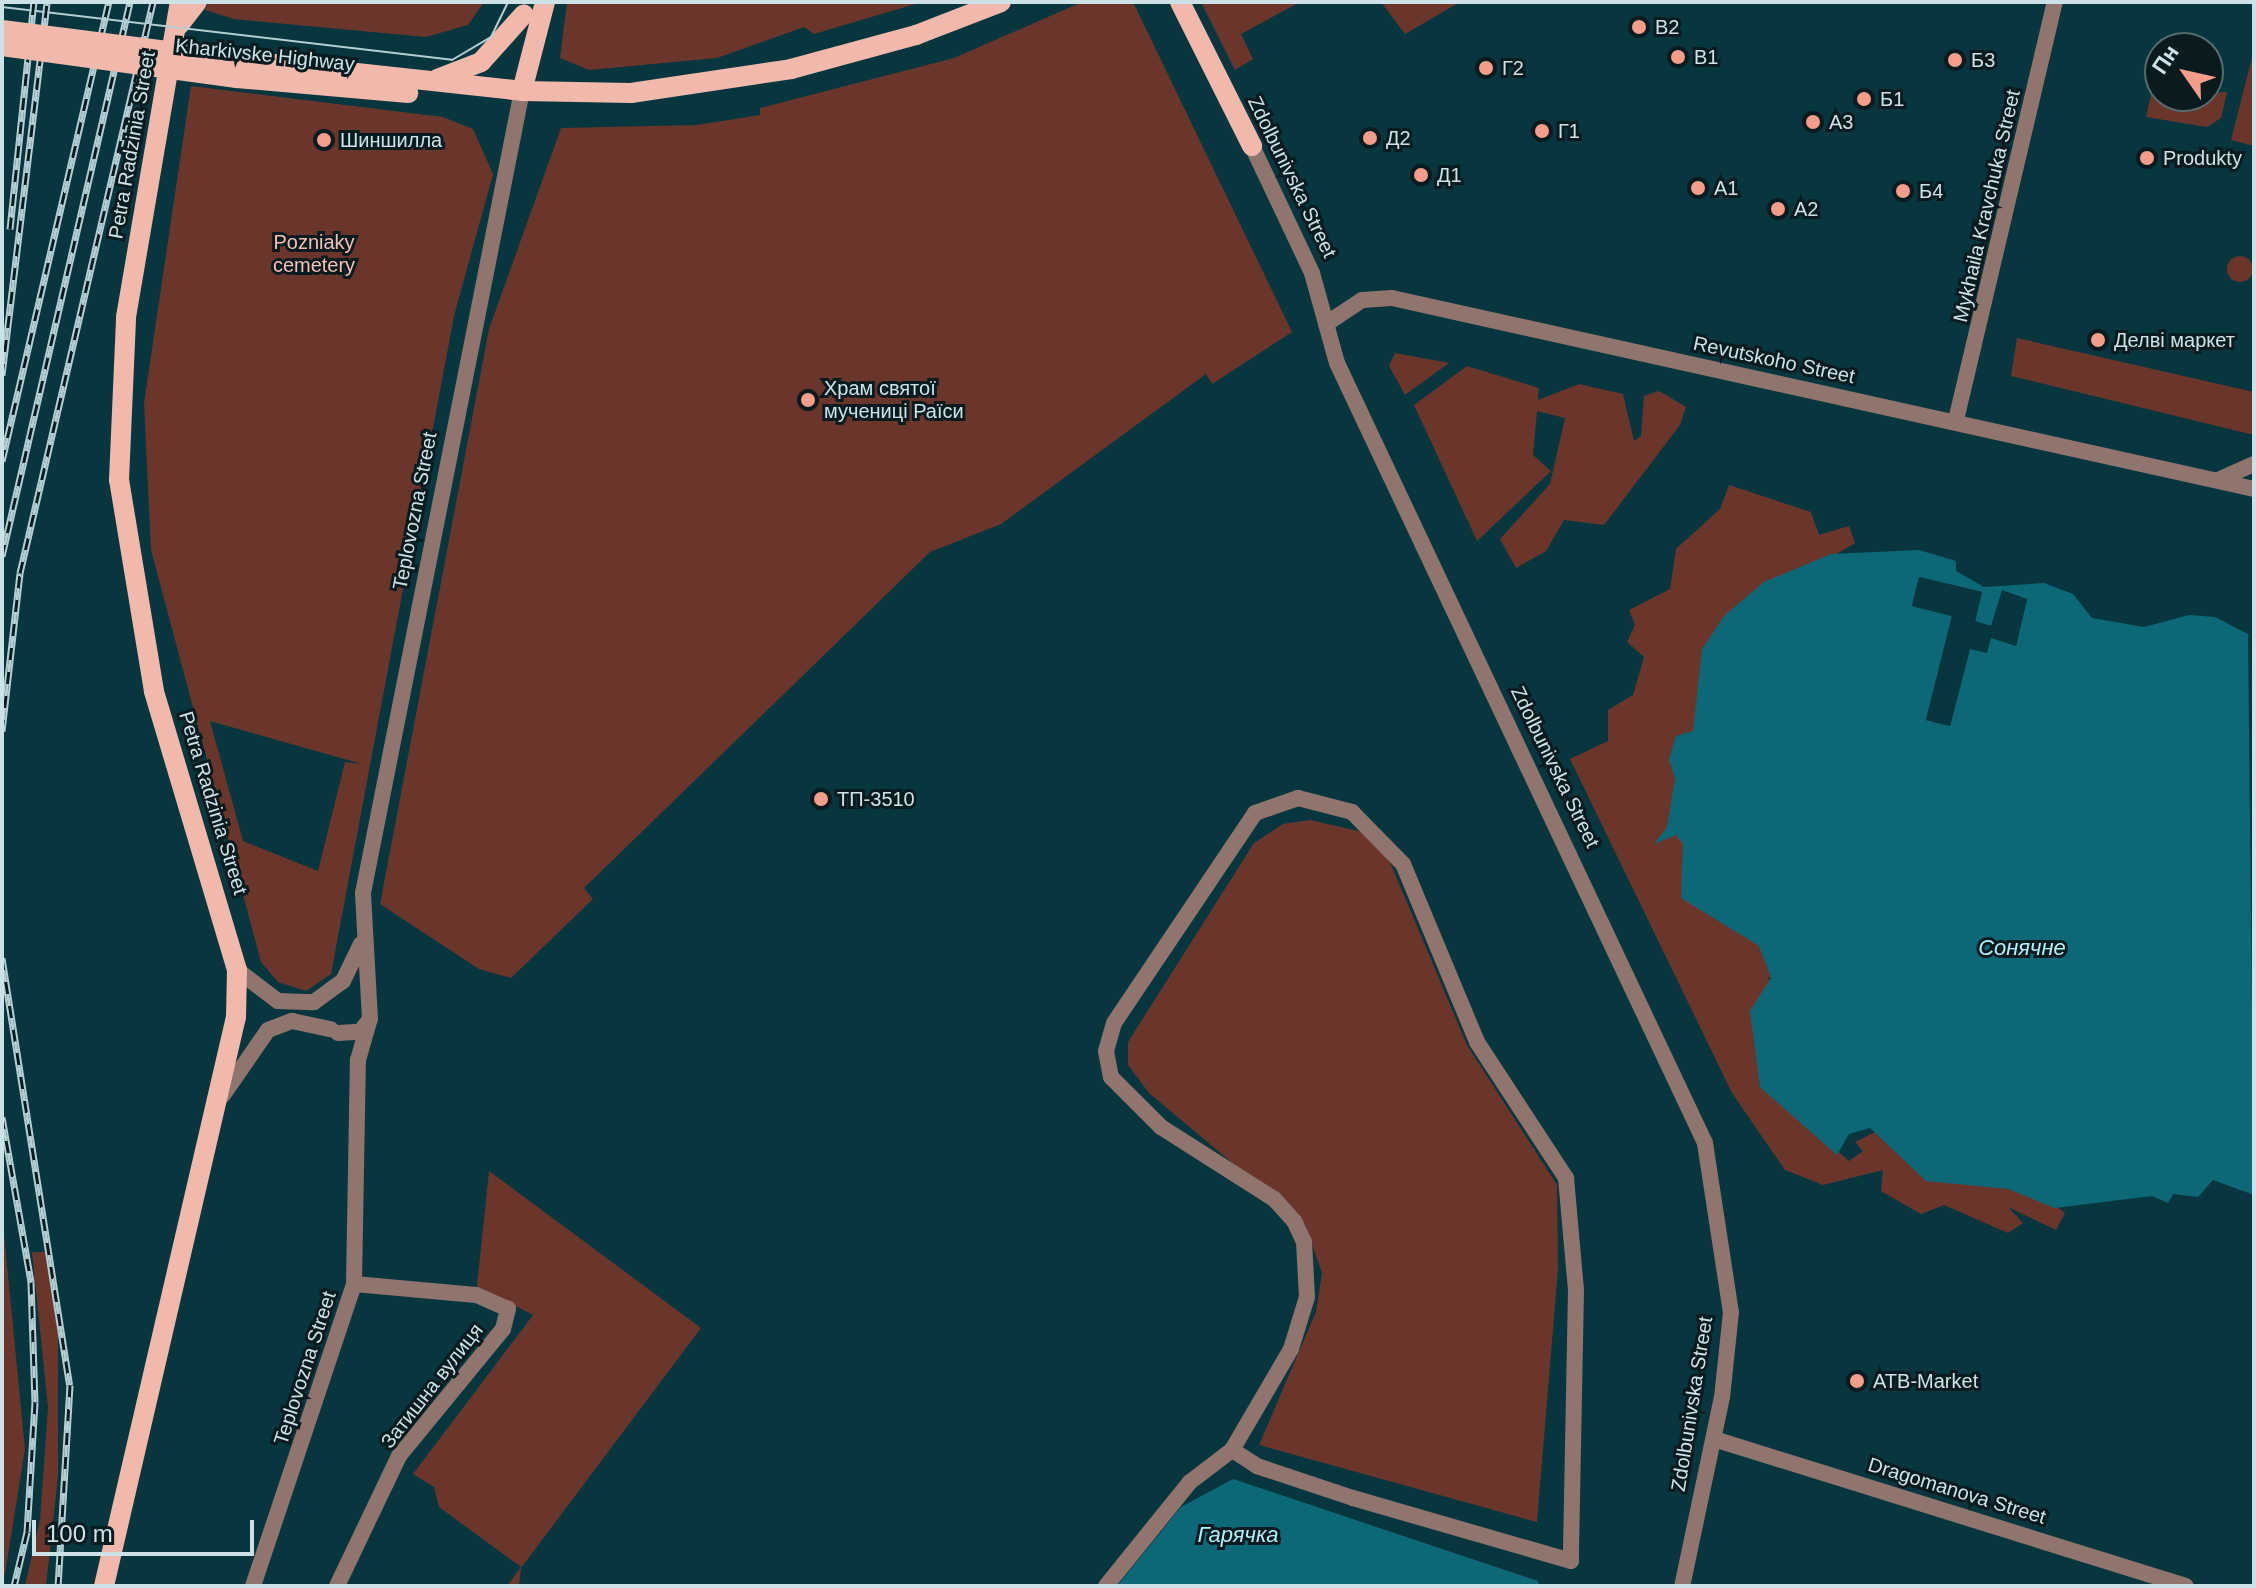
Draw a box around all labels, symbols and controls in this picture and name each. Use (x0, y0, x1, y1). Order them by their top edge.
place label: В2 (1655, 15, 1679, 39)
marker: В2 (1630, 18, 1648, 36)
north arrow (2144, 32, 2224, 112)
street label: Kharkivske Highway (174, 34, 356, 76)
text: Пн (2147, 40, 2184, 78)
place label: В1 (1694, 45, 1718, 69)
marker: В1 (1669, 48, 1687, 66)
place label: Б3 (1971, 48, 1995, 72)
street label: Petra Radzinia Street (104, 49, 160, 241)
marker: Б3 (1946, 51, 1964, 69)
place label: Г2 (1502, 56, 1524, 80)
marker: Г2 (1477, 59, 1495, 77)
place label: Б1 (1880, 87, 1904, 111)
street label: Mykhaila Kravchuka Street (1949, 87, 2025, 325)
marker: Б1 (1855, 90, 1873, 108)
street label: Zdolbunivska Street (1242, 92, 1342, 262)
place label: А3 (1829, 110, 1853, 134)
marker: А3 (1804, 113, 1822, 131)
place label: Г1 (1558, 119, 1580, 143)
marker: Г1 (1533, 122, 1551, 140)
place label: Д2 (1386, 126, 1411, 150)
place label: Шиншилла (340, 128, 442, 152)
marker: Д2 (1361, 129, 1379, 147)
marker: Шиншилла (315, 131, 333, 149)
place label: Produkty (2163, 146, 2242, 170)
marker: Produkty (2138, 149, 2156, 167)
place label: Д1 (1437, 163, 1462, 187)
marker: Д1 (1412, 166, 1430, 184)
place label: А1 (1714, 176, 1738, 200)
marker: А1 (1689, 179, 1707, 197)
place label: Б4 (1919, 179, 1943, 203)
marker: Б4 (1894, 182, 1912, 200)
place label: А2 (1794, 197, 1818, 221)
marker: А2 (1769, 200, 1787, 218)
park label: Pozniaky cemetery (273, 231, 355, 278)
place label: Делві маркет (2114, 328, 2235, 352)
street label: Revutskoho Street (1691, 331, 1857, 389)
marker: Делві маркет (2089, 331, 2107, 349)
place label: Храм святої мучениці Раїси (824, 376, 964, 423)
marker: Храм святої мучениці Раїси (799, 391, 817, 409)
street label: Teplovozna Street (388, 430, 442, 592)
street label: Zdolbunivska Street (1505, 682, 1605, 852)
street label: Petra Radzinia Street (174, 709, 252, 897)
place label: ТП-3510 (837, 787, 915, 811)
marker: ТП-3510 (812, 790, 830, 808)
water label: Сонячне (1978, 935, 2066, 961)
street label: Teplovozna Street (269, 1288, 341, 1448)
street label: Zdolbunivska Street (1666, 1315, 1718, 1493)
street label: Затишна вулиця (376, 1319, 488, 1453)
place label: ATB-Market (1873, 1369, 1978, 1393)
marker: ATB-Market (1848, 1372, 1866, 1390)
street label: Dragomanova Street (1865, 1453, 2049, 1529)
scale bar (36, 1504, 258, 1554)
text: 100 m (46, 1520, 113, 1547)
water label: Гарячка (1197, 1522, 1279, 1548)

